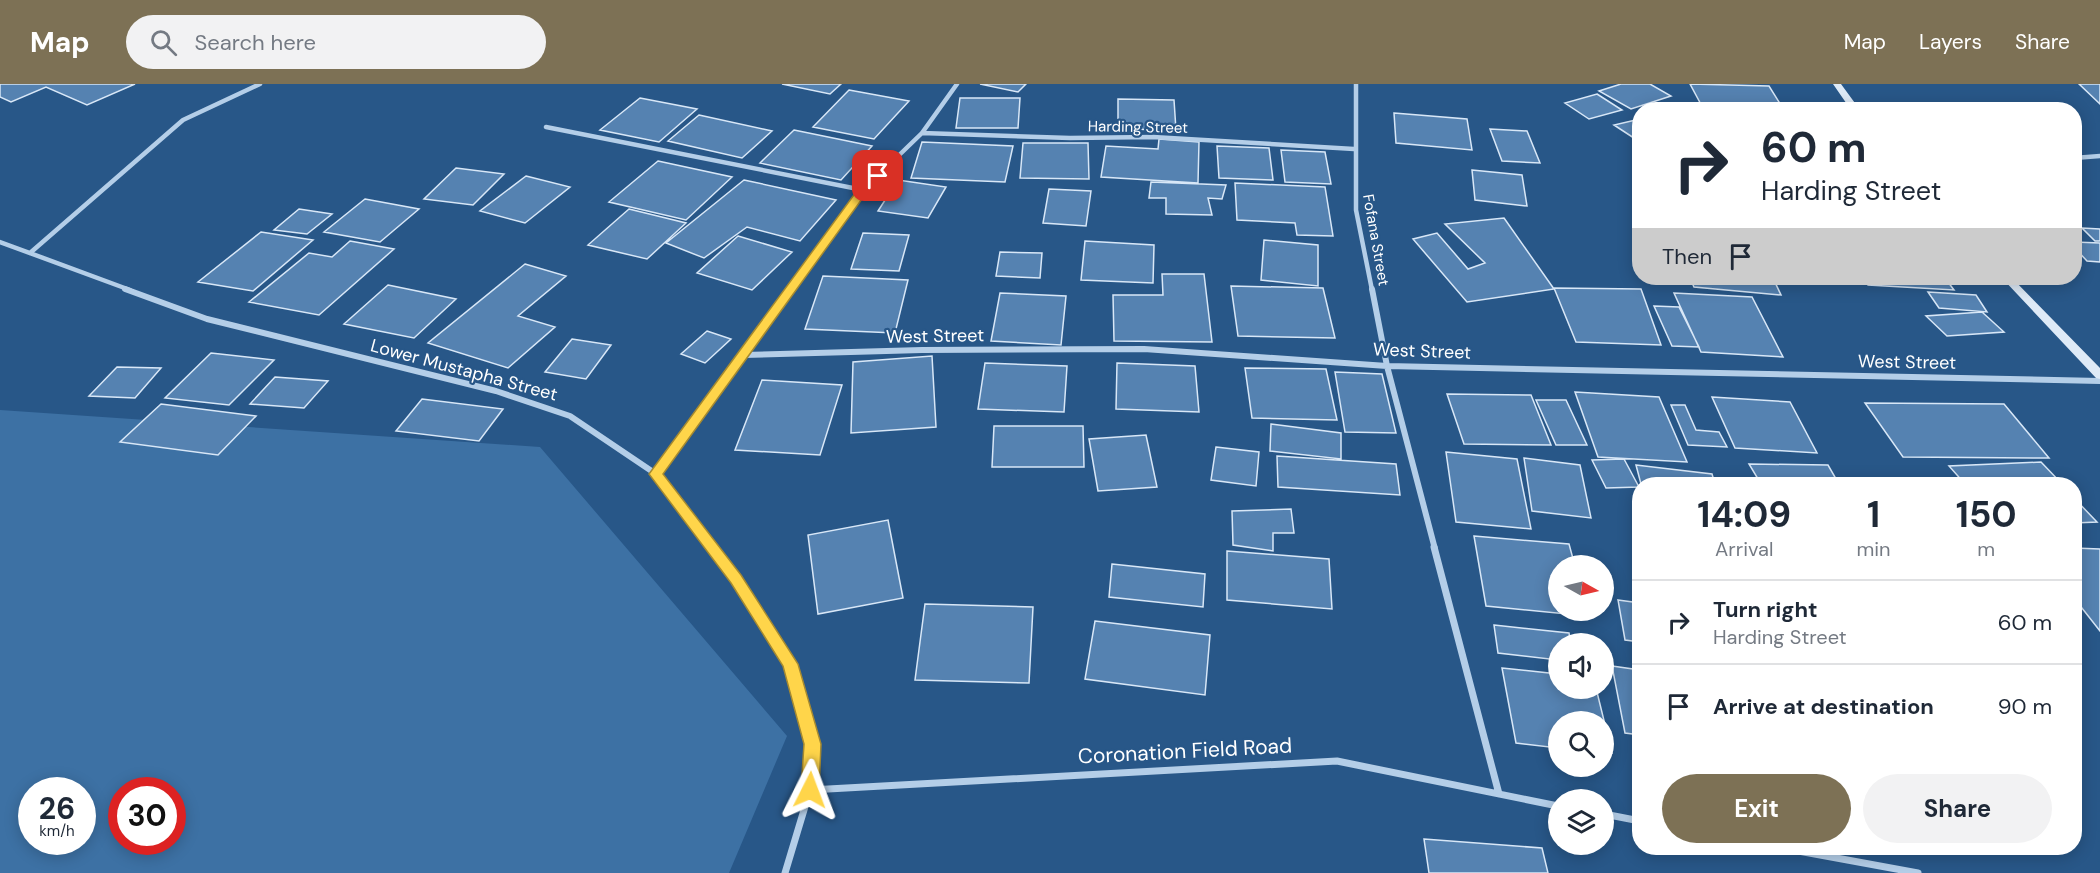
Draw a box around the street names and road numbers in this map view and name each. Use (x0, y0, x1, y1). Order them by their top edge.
street label: Harding Street (1088, 116, 1188, 138)
street label: Fofana Street (1358, 193, 1394, 288)
street label: West Street (886, 323, 984, 349)
street label: Lower Mustapha Street (368, 333, 560, 407)
street label: West Street (1372, 337, 1472, 365)
street label: West Street (1858, 349, 1956, 375)
street label: Coronation Field Road (1077, 731, 1293, 771)

